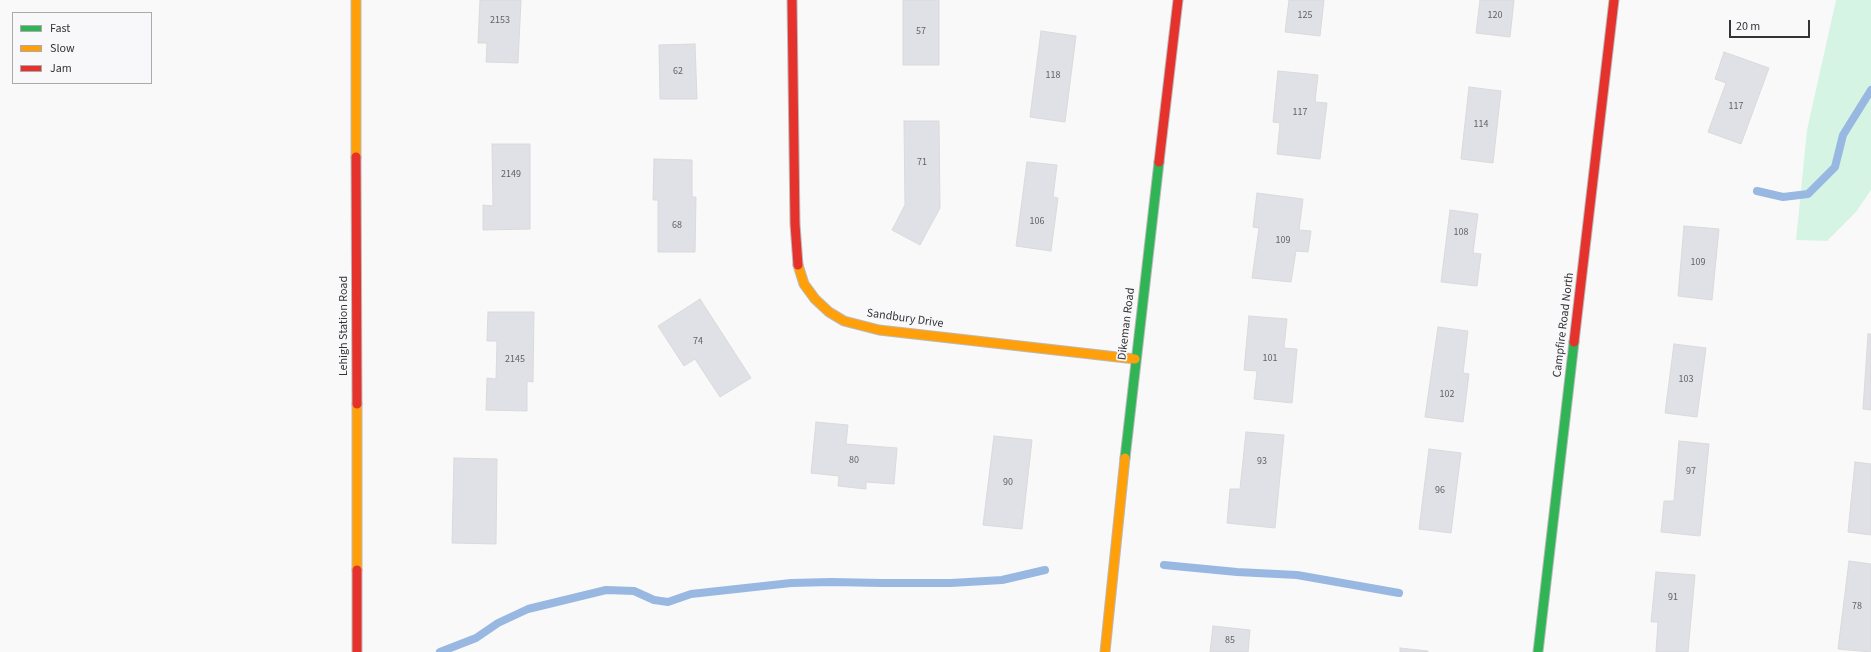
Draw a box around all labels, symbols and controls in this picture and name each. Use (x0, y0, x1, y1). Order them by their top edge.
house number: 125 (1298, 10, 1312, 22)
house number: 120 (1488, 10, 1502, 22)
legend (12, 12, 152, 84)
scale bar (1731, 12, 1812, 38)
house number: 2153 (490, 15, 510, 27)
text: 20 m (1736, 18, 1760, 35)
text: Fast (50, 20, 70, 37)
house number: 57 (916, 26, 926, 38)
text: Slow (50, 40, 75, 57)
text: Jam (50, 60, 72, 77)
house number: 62 (673, 66, 683, 78)
house number: 118 (1046, 70, 1060, 82)
house number: 117 (1729, 101, 1743, 113)
house number: 117 (1293, 107, 1307, 119)
house number: 114 (1474, 119, 1488, 131)
house number: 71 (917, 157, 927, 169)
house number: 2149 (501, 169, 521, 181)
house number: 106 (1030, 216, 1044, 228)
house number: 68 (672, 220, 682, 232)
house number: 108 (1454, 227, 1468, 239)
house number: 109 (1276, 235, 1290, 247)
house number: 109 (1691, 257, 1705, 269)
street label: Campfire Road North (1550, 272, 1578, 378)
street label: Lehigh Station Road (337, 276, 351, 376)
street label: Dikeman Road (1115, 287, 1139, 361)
street label: Sandbury Drive (866, 306, 944, 332)
house number: 74 (693, 336, 703, 348)
house number: 101 (1263, 353, 1277, 365)
house number: 2145 (505, 354, 525, 366)
house number: 103 (1679, 374, 1693, 386)
house number: 102 (1440, 389, 1454, 401)
house number: 80 (849, 455, 859, 467)
house number: 93 (1257, 456, 1267, 468)
house number: 97 (1686, 466, 1696, 478)
house number: 90 (1003, 477, 1013, 489)
house number: 96 (1435, 485, 1445, 497)
house number: 91 (1668, 592, 1678, 604)
house number: 78 (1852, 601, 1862, 613)
house number: 85 (1225, 635, 1235, 647)

